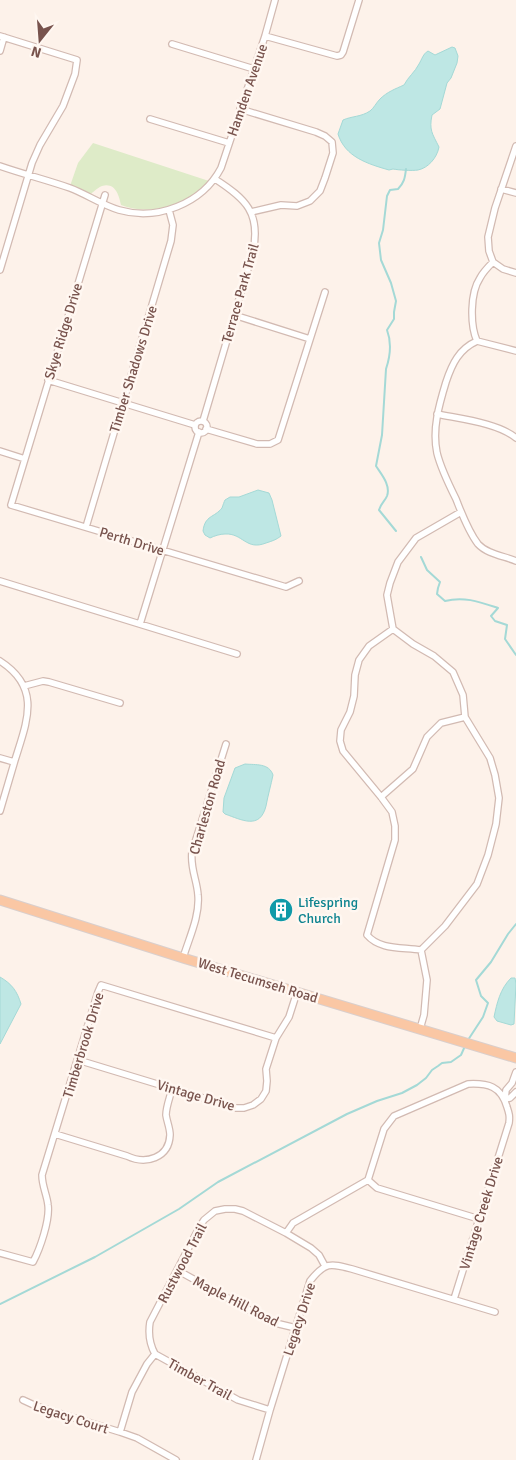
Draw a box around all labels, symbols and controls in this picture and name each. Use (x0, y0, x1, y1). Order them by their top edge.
north arrow (15, 15, 65, 65)
text: N (29, 42, 43, 62)
street label: Hamden Avenue (224, 42, 271, 139)
street label: Terrace Park Trail (218, 241, 263, 345)
street label: Skye Ridge Drive (41, 281, 86, 381)
street label: Timber Shadows Drive (106, 303, 161, 435)
street label: Perth Drive (97, 524, 166, 559)
street label: Charleston Road (186, 758, 229, 857)
place label: Lifespring Church (298, 894, 358, 927)
building icon: Lifespring Church (268, 897, 294, 923)
street label: West Tecumseh Road (196, 954, 320, 1007)
street label: Timberbrook Drive (59, 990, 108, 1100)
street label: Vintage Drive (155, 1076, 237, 1115)
street label: Vintage Creek Drive (456, 1154, 507, 1272)
street label: Rustwood Trail (154, 1220, 211, 1306)
street label: Maple Hill Road (190, 1272, 282, 1330)
street label: Legacy Drive (280, 1280, 319, 1358)
street label: Timber Trail (165, 1355, 235, 1404)
street label: Legacy Court (31, 1397, 111, 1438)

